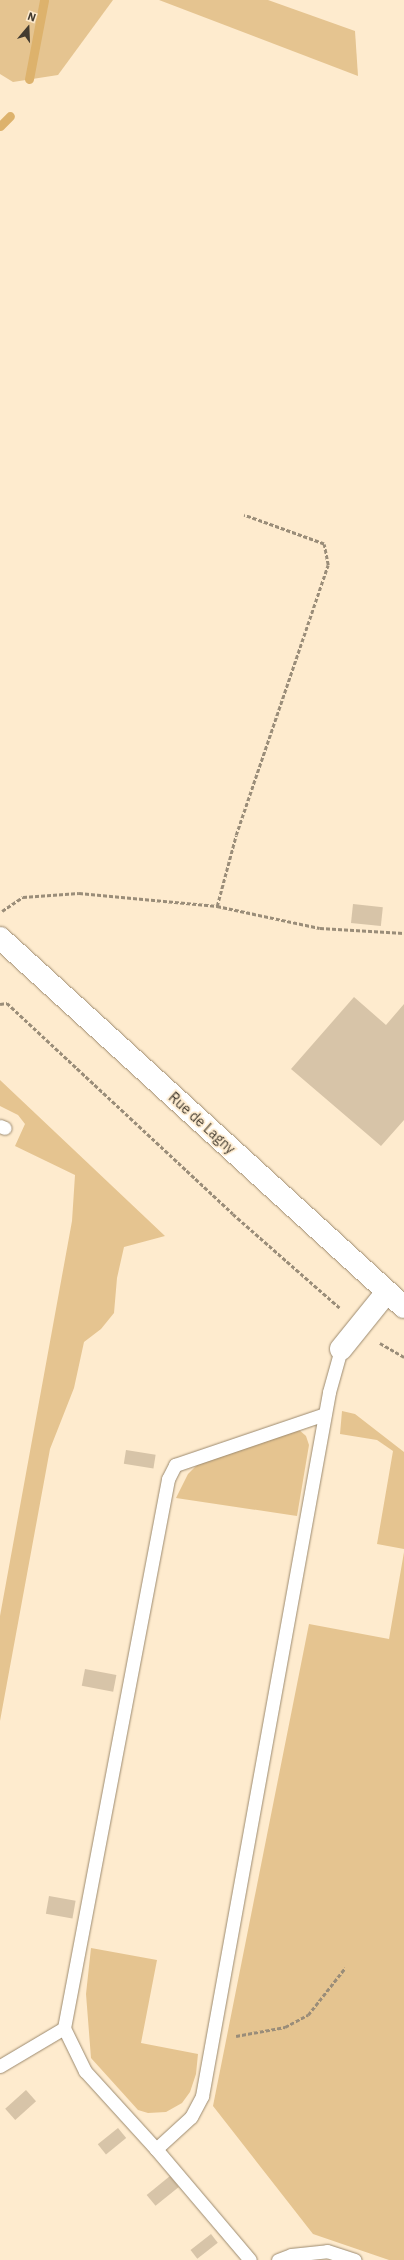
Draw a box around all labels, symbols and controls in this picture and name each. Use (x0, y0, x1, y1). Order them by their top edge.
north arrow (8, 8, 48, 48)
text: N (26, 9, 38, 25)
street label: Rue de Lagny (165, 1089, 239, 1157)

